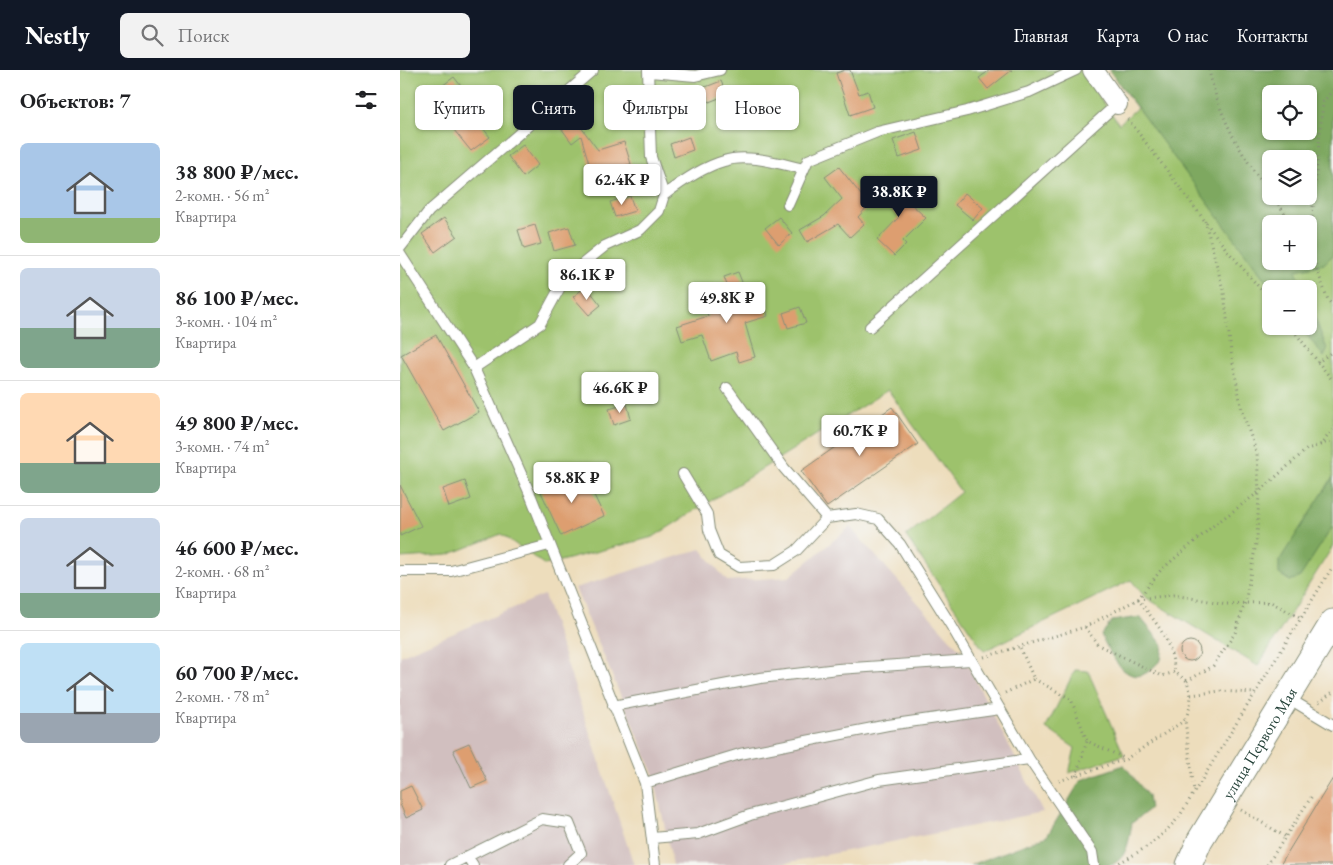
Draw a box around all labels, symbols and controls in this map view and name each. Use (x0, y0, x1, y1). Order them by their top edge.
search box (120, 13, 470, 58)
text: Nestly (25, 20, 90, 51)
icon: search (138, 21, 166, 49)
text: Поиск (178, 23, 229, 48)
text: Главная (1014, 24, 1068, 47)
text: Карта (1096, 24, 1139, 47)
text: О нас (1167, 24, 1209, 47)
text: Контакты (1237, 24, 1308, 47)
chip: Купить (415, 85, 503, 130)
chip: Снять (513, 85, 594, 130)
chip: Фильтры (604, 85, 706, 130)
chip: Новое (716, 85, 799, 130)
map controls (1262, 85, 1317, 335)
button: locate (1262, 85, 1317, 140)
icon: filters (352, 86, 380, 114)
text: Объектов: 7 (20, 87, 131, 114)
button: layers (1262, 150, 1317, 205)
text: 38 800 ₽/мес. (175, 158, 299, 185)
icon: home (60, 163, 120, 223)
pin: 62.4K ₽ (576, 164, 668, 206)
text: 62.4K ₽ (594, 169, 650, 190)
pin: 38.8K ₽ (853, 176, 945, 218)
text: 38.8K ₽ (871, 181, 927, 202)
text: 2-комн. · 56 m² (175, 185, 270, 206)
text: Квартира (175, 206, 236, 227)
button: + (1262, 215, 1317, 270)
pin: 86.1K ₽ (541, 258, 633, 301)
text: 86.1K ₽ (559, 264, 615, 285)
button: − (1262, 280, 1317, 335)
pin: 49.8K ₽ (681, 282, 773, 324)
text: 86 100 ₽/мес. (175, 284, 299, 311)
text: 49.8K ₽ (699, 287, 755, 308)
icon: home (60, 288, 120, 348)
text: 3-комн. · 104 m² (175, 311, 277, 332)
text: Квартира (175, 332, 236, 353)
pin: 46.6K ₽ (574, 372, 666, 414)
text: 46.6K ₽ (592, 377, 648, 398)
text: 49 800 ₽/мес. (175, 409, 299, 436)
icon: home (60, 413, 120, 473)
pin: 60.7K ₽ (814, 414, 906, 457)
text: 60.7K ₽ (832, 420, 888, 441)
text: 3-комн. · 74 m² (175, 436, 270, 457)
text: Квартира (175, 457, 236, 478)
pin: 58.8K ₽ (526, 462, 618, 504)
text: 58.8K ₽ (544, 467, 600, 488)
text: 46 600 ₽/мес. (175, 534, 299, 561)
icon: home (60, 538, 120, 598)
text: 2-комн. · 68 m² (175, 561, 270, 582)
text: Квартира (175, 582, 236, 603)
text: 60 700 ₽/мес. (175, 659, 299, 686)
icon: home (60, 663, 120, 723)
street label: улица Первого Мая (1217, 683, 1301, 803)
text: 2-комн. · 78 m² (175, 686, 270, 707)
text: Квартира (175, 707, 236, 728)

